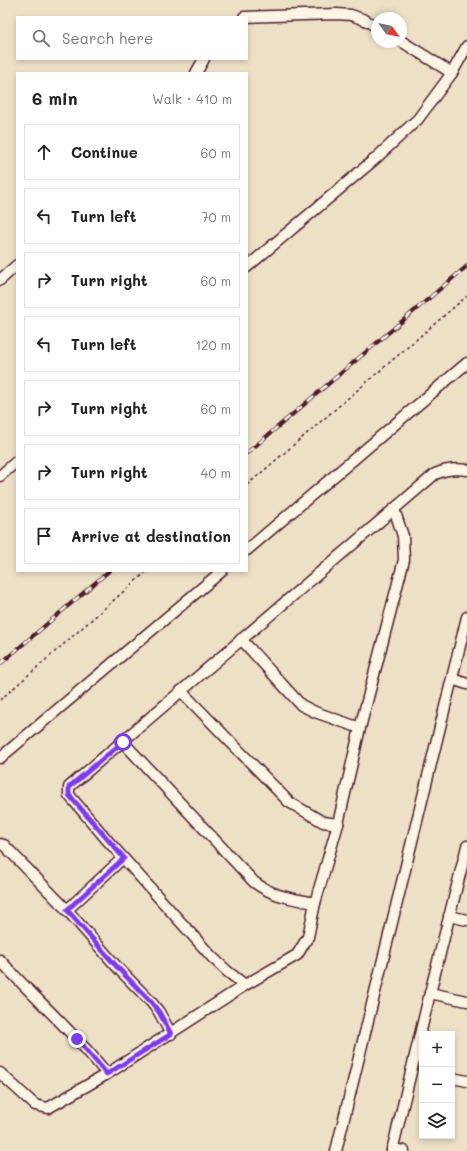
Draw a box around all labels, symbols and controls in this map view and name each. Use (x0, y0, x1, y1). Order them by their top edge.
north arrow (371, 12, 407, 48)
search box (16, 16, 248, 60)
icon: search (30, 27, 52, 49)
text: Search here (62, 28, 153, 48)
text: 6 min (32, 87, 77, 109)
text: Walk · 410 m (152, 90, 232, 107)
icon: ahead (33, 141, 55, 163)
text: Continue (71, 142, 138, 162)
text: 60 m (201, 144, 231, 161)
icon: left (33, 205, 55, 227)
text: Turn left (71, 206, 136, 226)
text: 70 m (201, 208, 231, 225)
icon: right (33, 269, 55, 291)
text: Turn right (71, 270, 148, 290)
text: 60 m (201, 272, 231, 289)
icon: left (33, 333, 55, 355)
text: Turn left (71, 334, 136, 354)
text: 120 m (195, 336, 231, 353)
icon: right (33, 397, 55, 419)
text: Turn right (71, 398, 148, 418)
text: 60 m (201, 400, 231, 417)
icon: right (33, 461, 55, 483)
text: Turn right (71, 462, 148, 482)
text: 40 m (201, 464, 231, 481)
icon: arrive (33, 525, 55, 547)
text: Arrive at destination (71, 526, 231, 546)
route start (114, 733, 132, 751)
route end (68, 1030, 86, 1048)
map controls (419, 1031, 455, 1139)
button: + (419, 1031, 455, 1067)
button: − (419, 1067, 455, 1103)
button: layers (419, 1103, 455, 1139)

